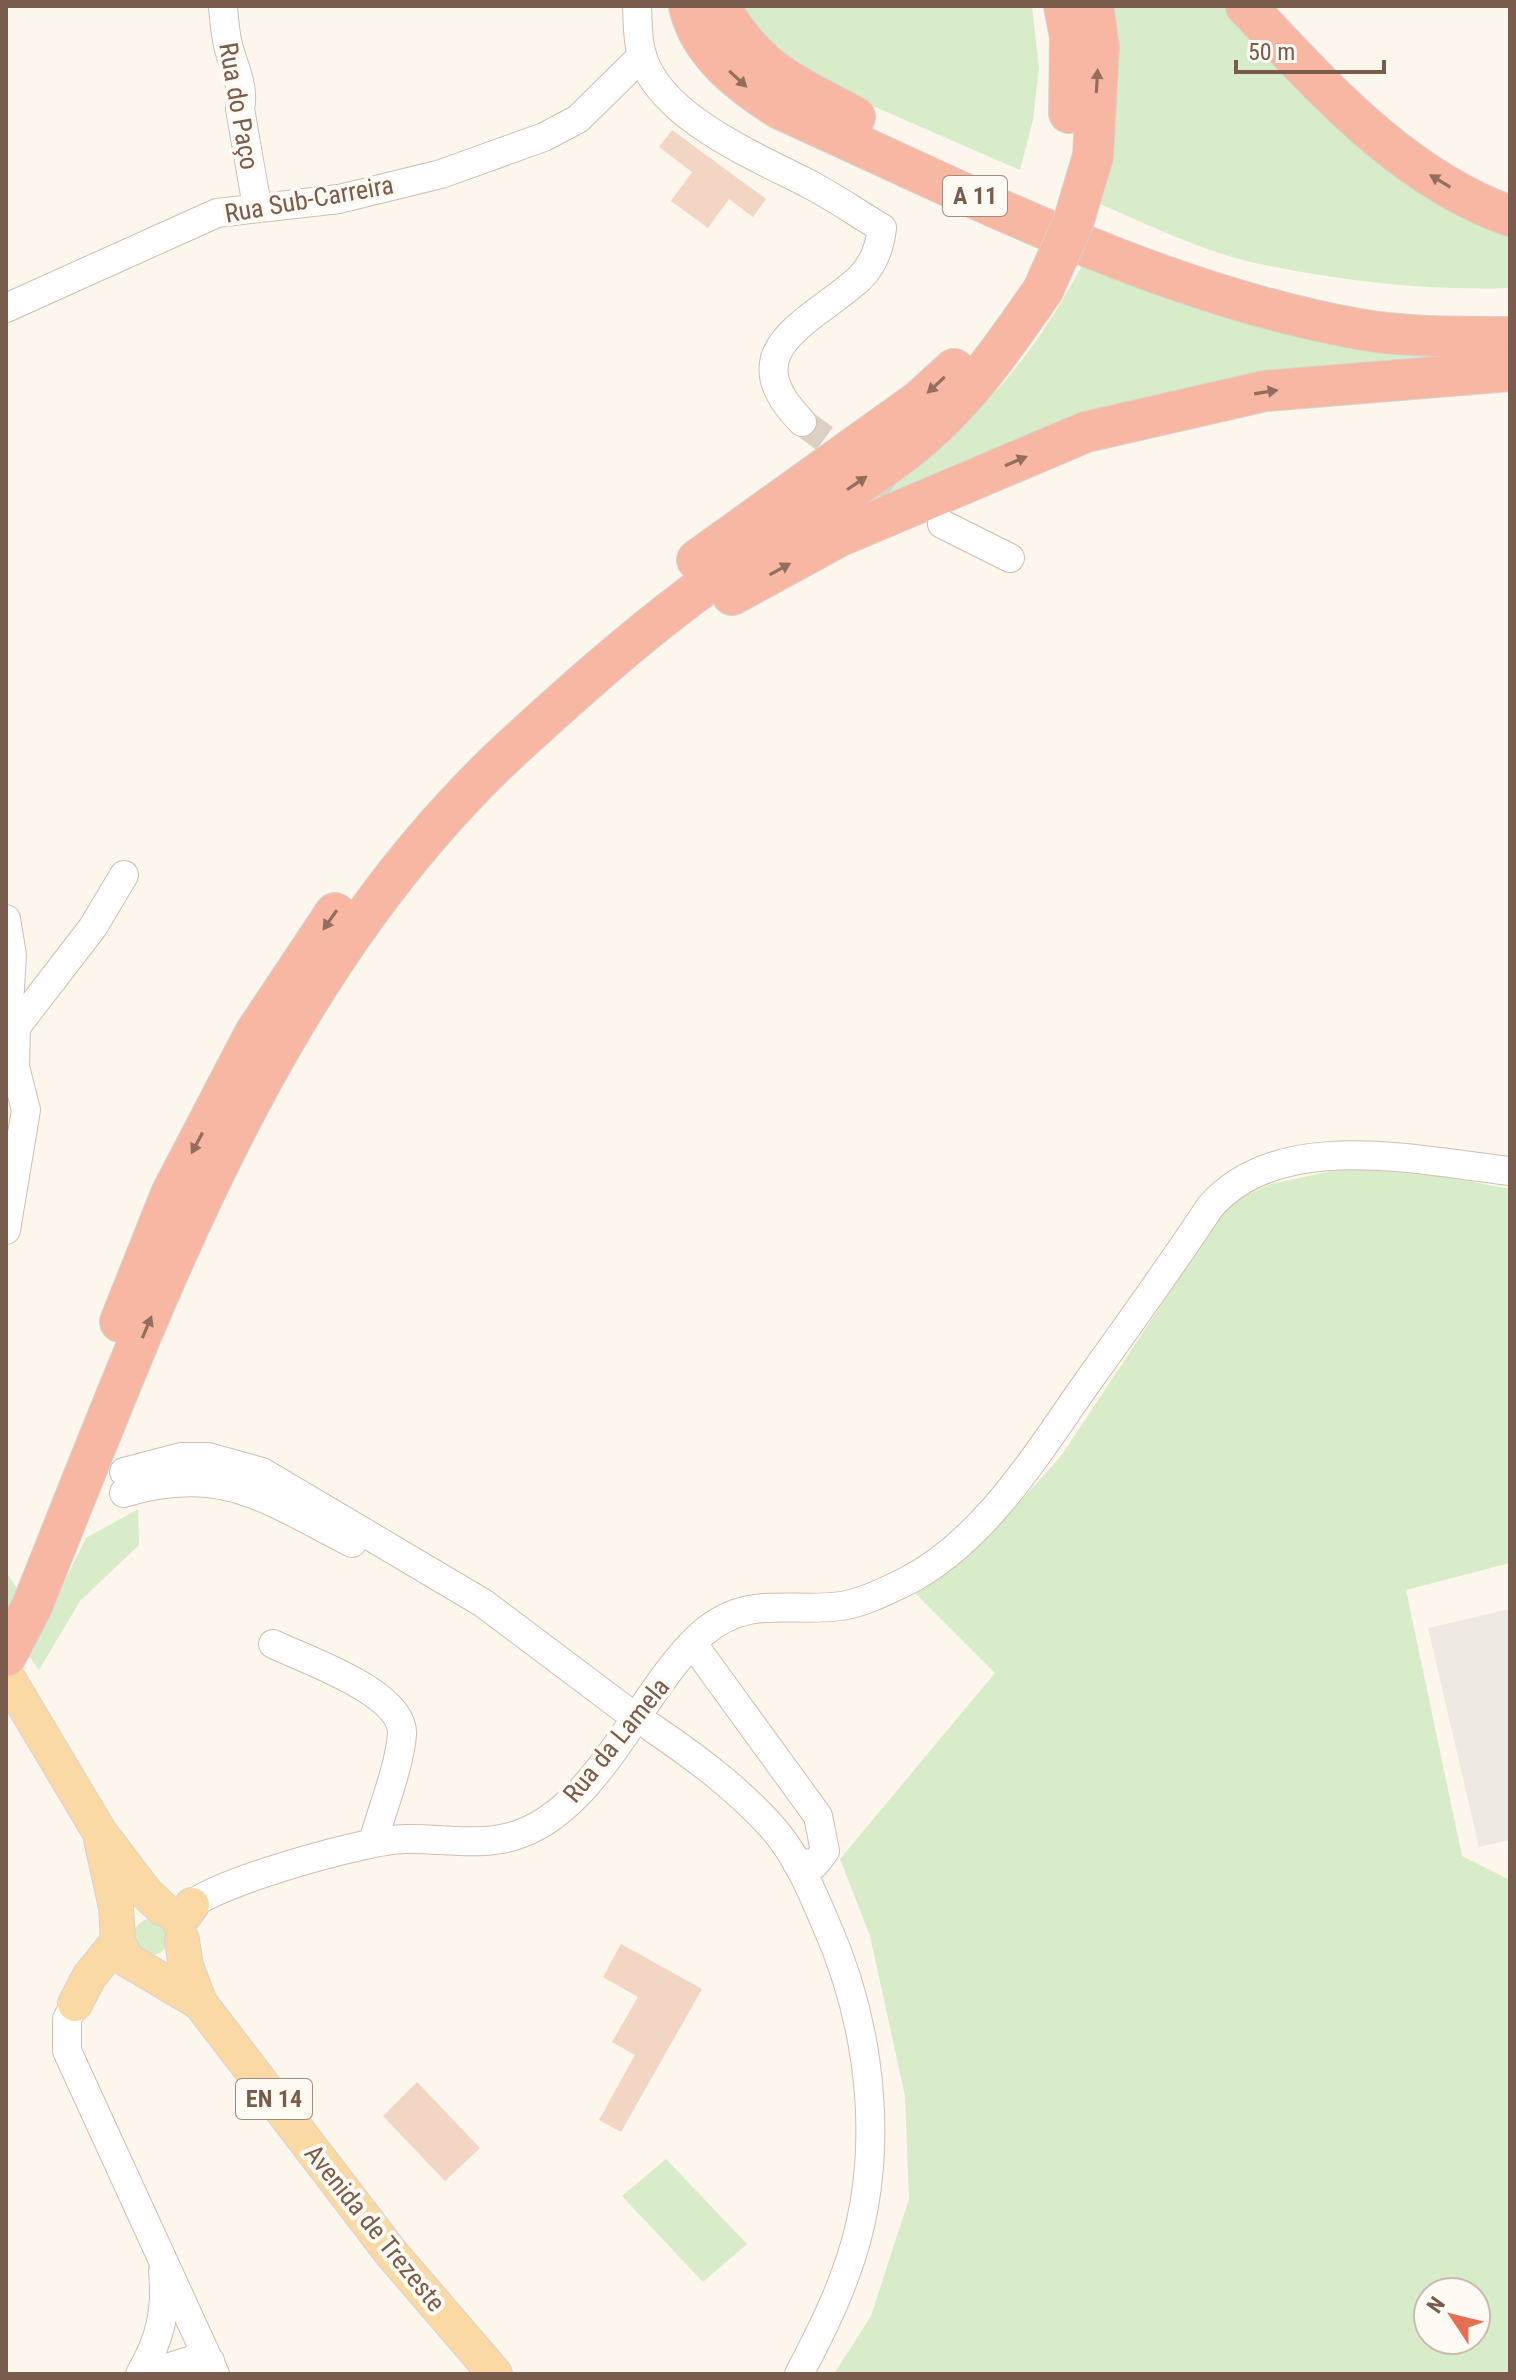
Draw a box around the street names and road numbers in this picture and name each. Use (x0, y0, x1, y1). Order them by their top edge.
street label: Rua do Paço (213, 40, 265, 172)
street label: Rua Sub-Carreira (222, 169, 396, 229)
road number: A 11 (943, 176, 1007, 216)
street label: Rua da Lamela (557, 1672, 675, 1808)
road number: EN 14 (236, 2079, 312, 2119)
street label: Avenida de Trezeste (299, 2139, 451, 2317)

